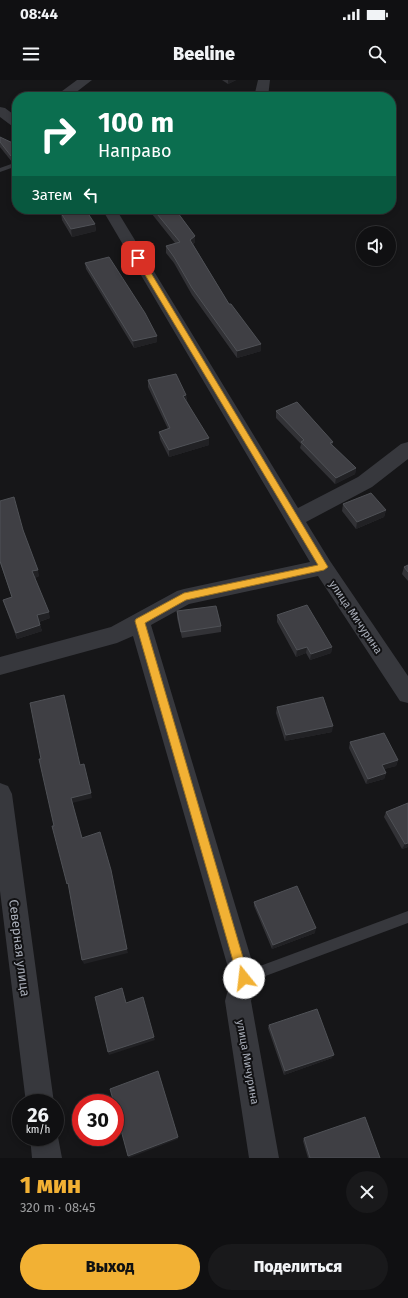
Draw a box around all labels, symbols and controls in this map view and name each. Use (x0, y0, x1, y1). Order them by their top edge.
text: 08:44 (20, 5, 58, 23)
icon: menu (20, 43, 42, 65)
text: Beeline (173, 43, 235, 65)
icon: search (366, 43, 388, 65)
text: 100 m (98, 106, 174, 139)
icon: right (32, 108, 84, 160)
text: Направо (98, 140, 172, 162)
icon: left (80, 184, 102, 206)
text: Затем (32, 186, 72, 204)
map controls (356, 226, 396, 266)
button: sound (356, 226, 396, 266)
pin (121, 241, 155, 275)
icon: arrive (127, 247, 149, 269)
street label: улица Мичурина (326, 578, 385, 657)
street label: Северная улица (6, 899, 33, 998)
position arrow (223, 957, 265, 999)
street label: улица Мичурина (234, 1019, 261, 1106)
speed limit sign: 30 (72, 1094, 124, 1146)
text: 26 (27, 1103, 49, 1127)
text: km/h (26, 1124, 50, 1136)
text: 1 мин (20, 1171, 81, 1199)
button: close (346, 1171, 388, 1213)
text: 320 m · 08:45 (20, 1200, 95, 1215)
button: Выход (20, 1244, 200, 1290)
button: Поделиться (208, 1244, 388, 1290)

